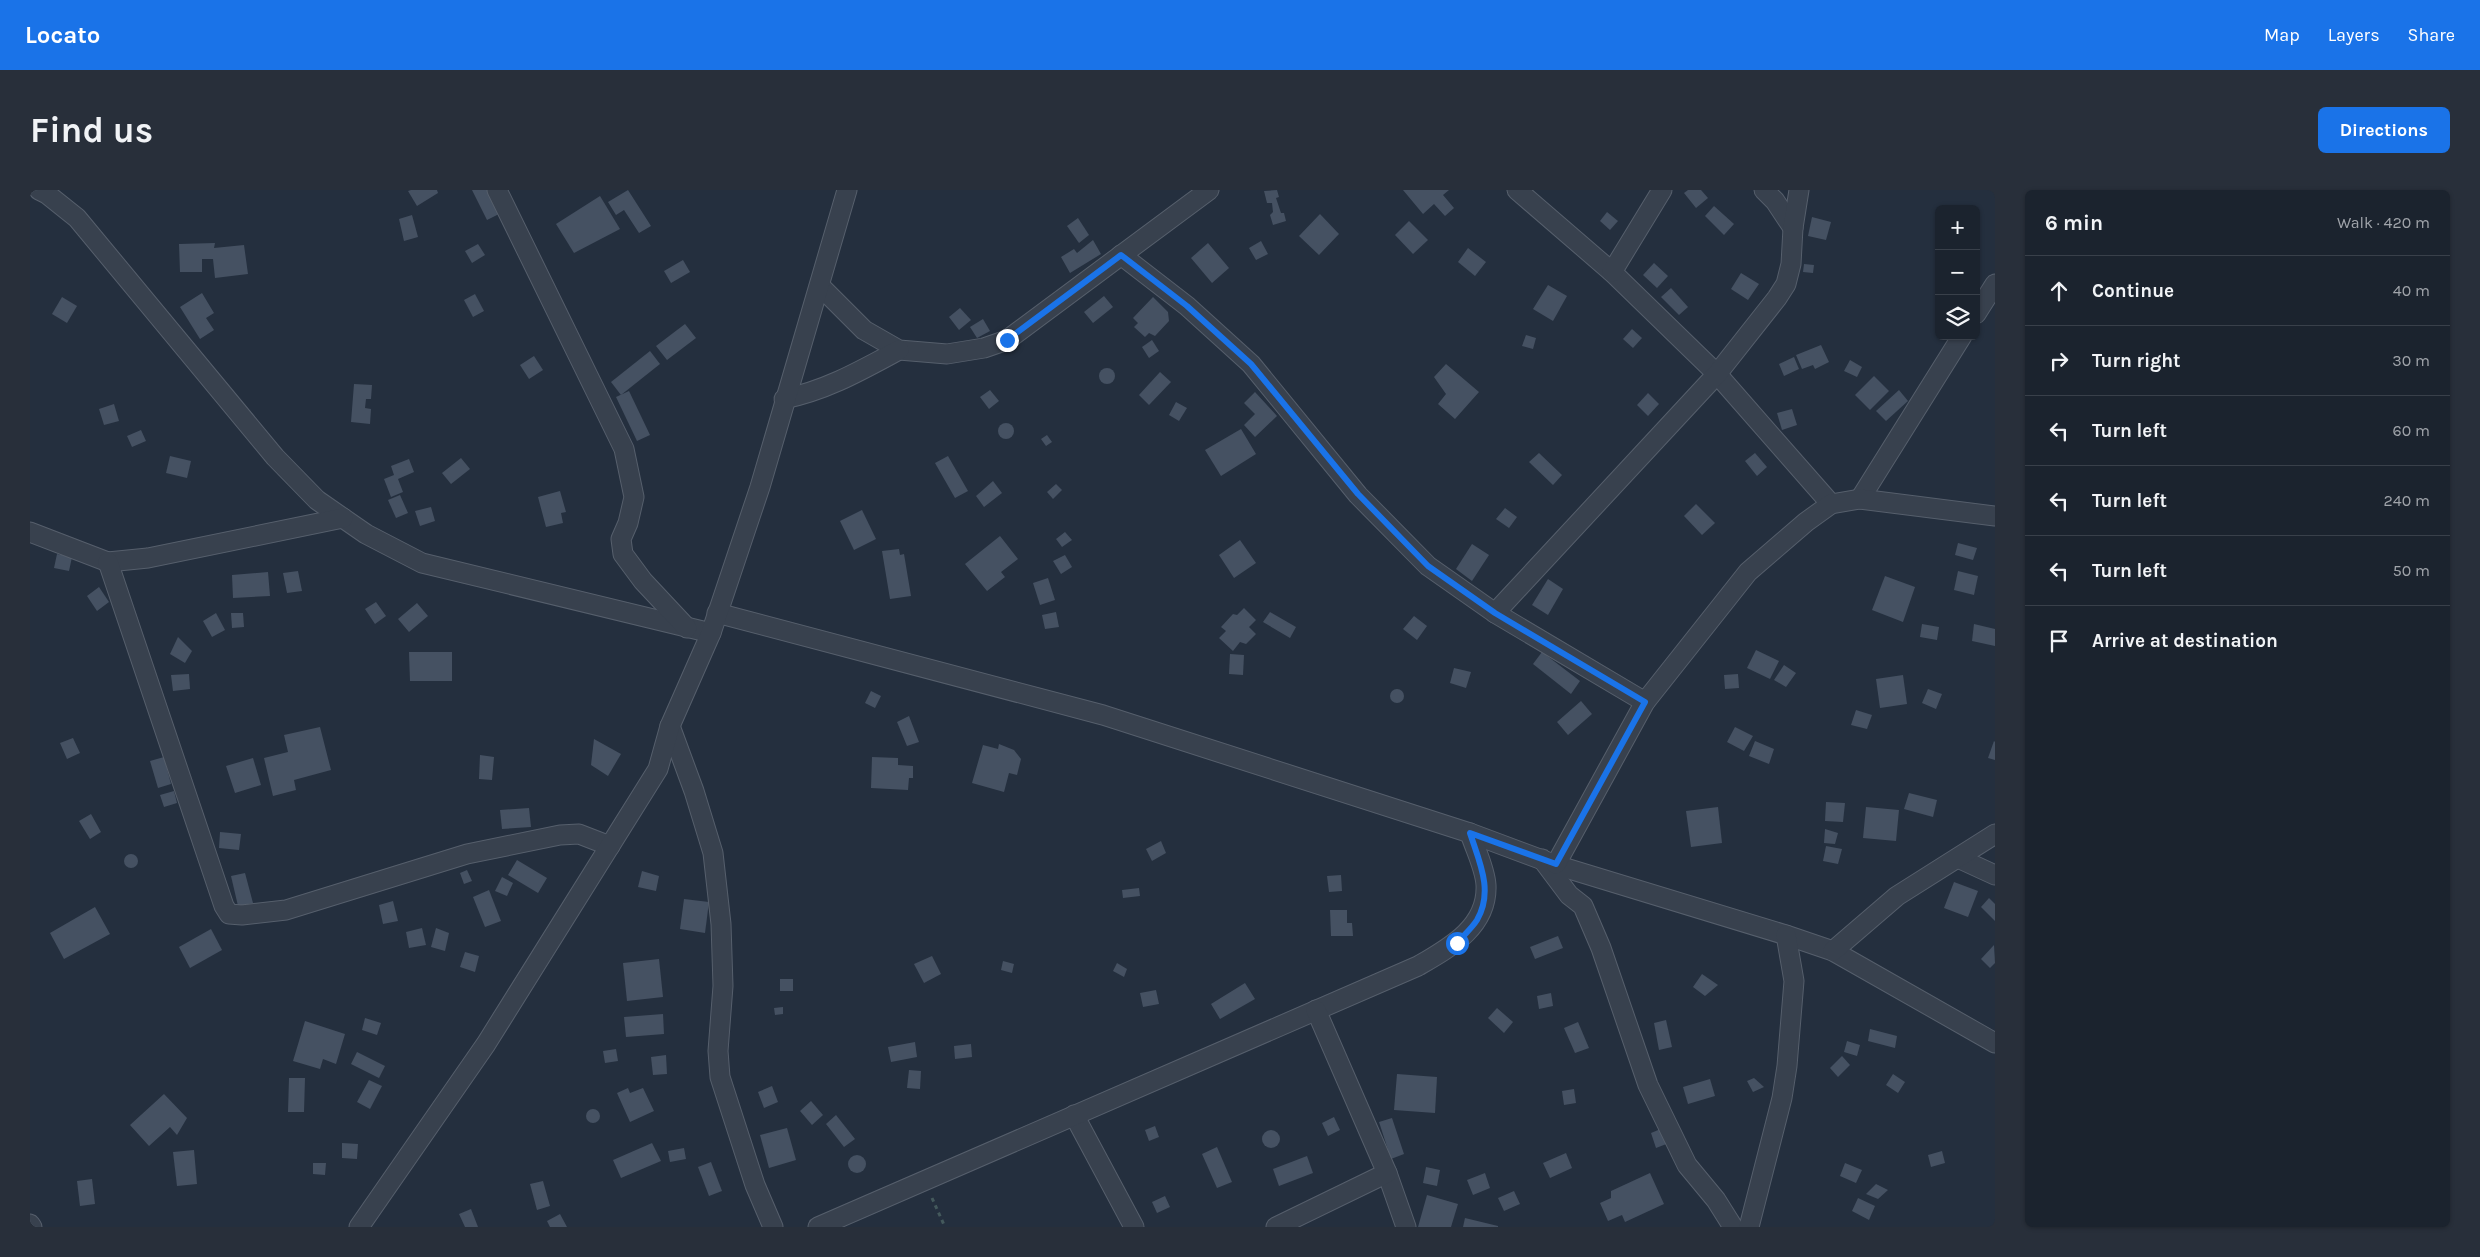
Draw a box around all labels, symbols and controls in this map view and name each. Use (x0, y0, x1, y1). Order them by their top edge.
text: Locato (25, 21, 100, 49)
text: Map (2264, 24, 2300, 46)
text: Layers (2328, 24, 2380, 46)
text: Share (2408, 24, 2455, 46)
button: Directions (2318, 107, 2450, 153)
text: Find us (30, 110, 153, 151)
map controls (1935, 205, 1980, 340)
button: + (1935, 205, 1980, 250)
text: 6 min (2045, 211, 2103, 235)
text: Walk · 420 m (2337, 213, 2430, 232)
button: − (1935, 250, 1980, 295)
icon: ahead (2045, 277, 2073, 305)
text: Continue (2092, 280, 2174, 302)
text: 40 m (2393, 281, 2430, 300)
button: layers (1935, 295, 1980, 340)
route end (996, 329, 1019, 352)
icon: right (2045, 347, 2073, 375)
text: Turn right (2092, 350, 2181, 372)
text: 30 m (2392, 351, 2430, 370)
icon: left (2045, 417, 2073, 445)
text: Turn left (2092, 420, 2167, 442)
text: 60 m (2393, 421, 2430, 440)
icon: left (2045, 487, 2073, 515)
text: Turn left (2092, 490, 2167, 512)
text: 240 m (2384, 491, 2430, 510)
icon: left (2045, 557, 2073, 585)
text: Turn left (2092, 560, 2167, 582)
text: 50 m (2393, 561, 2430, 580)
icon: arrive (2045, 627, 2073, 655)
text: Arrive at destination (2092, 630, 2278, 652)
route start (1446, 932, 1469, 955)

